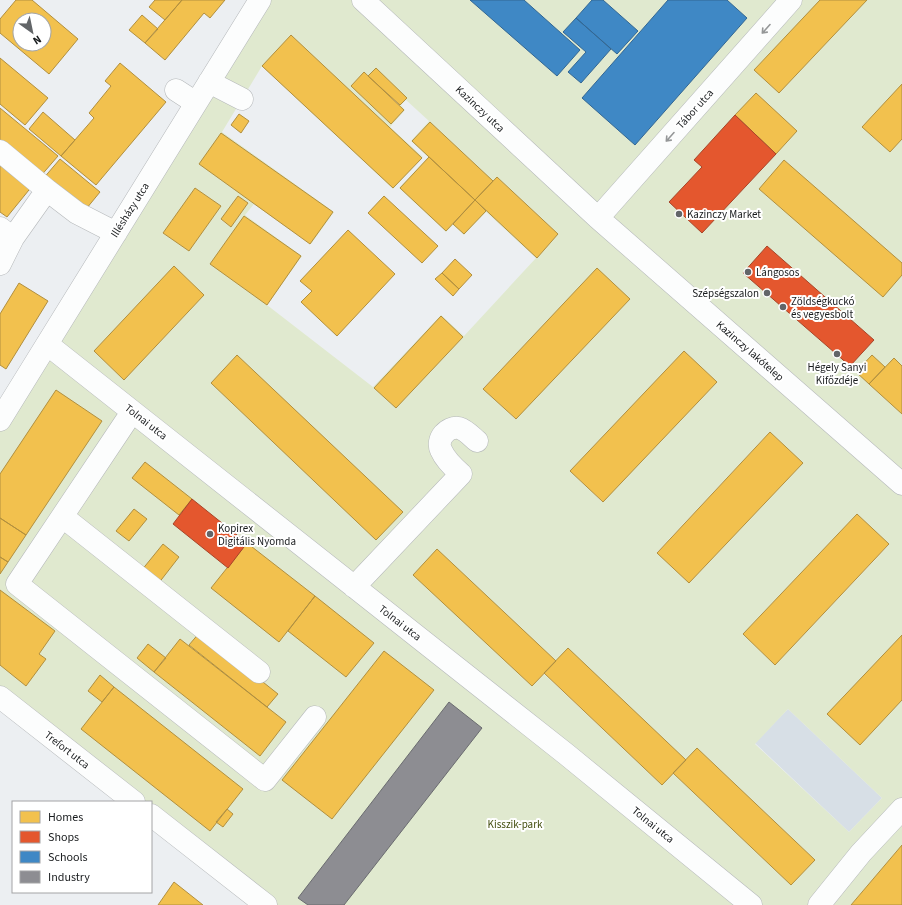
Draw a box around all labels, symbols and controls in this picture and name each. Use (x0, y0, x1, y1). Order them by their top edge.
north arrow (12, 12, 52, 52)
one-way arrow (761, 24, 770, 34)
text: N (30, 32, 44, 48)
street label: Kazinczy utca (452, 82, 508, 136)
street label: Tábor utca (673, 86, 717, 132)
one-way arrow (665, 132, 675, 142)
street label: Illésházy utca (107, 180, 153, 240)
place label: Kazinczy Market (687, 207, 761, 222)
marker: Kazinczy Market (674, 209, 684, 219)
place label: Lángosos (756, 265, 800, 280)
marker: Lángosos (743, 267, 753, 277)
place label: Szépségszalon (692, 286, 759, 301)
marker: Szépségszalon (762, 288, 772, 298)
place label: Zöldségkuckó és vegyesbolt (791, 294, 855, 322)
marker: Zöldségkuckó és vegyesbolt (778, 302, 788, 312)
street label: Kazinczy lakótelep (713, 317, 787, 385)
marker: Hégely Sanyi Kifőzdéje (832, 349, 842, 359)
place label: Hégely Sanyi Kifőzdéje (808, 360, 866, 388)
street label: Tolnai utca (122, 401, 170, 443)
place label: Kopirex Digitális Nyomda (218, 521, 296, 549)
marker: Kopirex Digitális Nyomda (205, 529, 215, 539)
street label: Tolnai utca (376, 602, 424, 644)
street label: Trefort utca (41, 728, 93, 772)
legend (12, 801, 152, 893)
street label: Tolnai utca (629, 803, 677, 847)
text: Homes (48, 809, 83, 826)
park label: Kisszik-park (488, 817, 543, 832)
text: Shops (48, 829, 79, 846)
text: Schools (48, 849, 88, 866)
text: Industry (48, 869, 90, 886)

